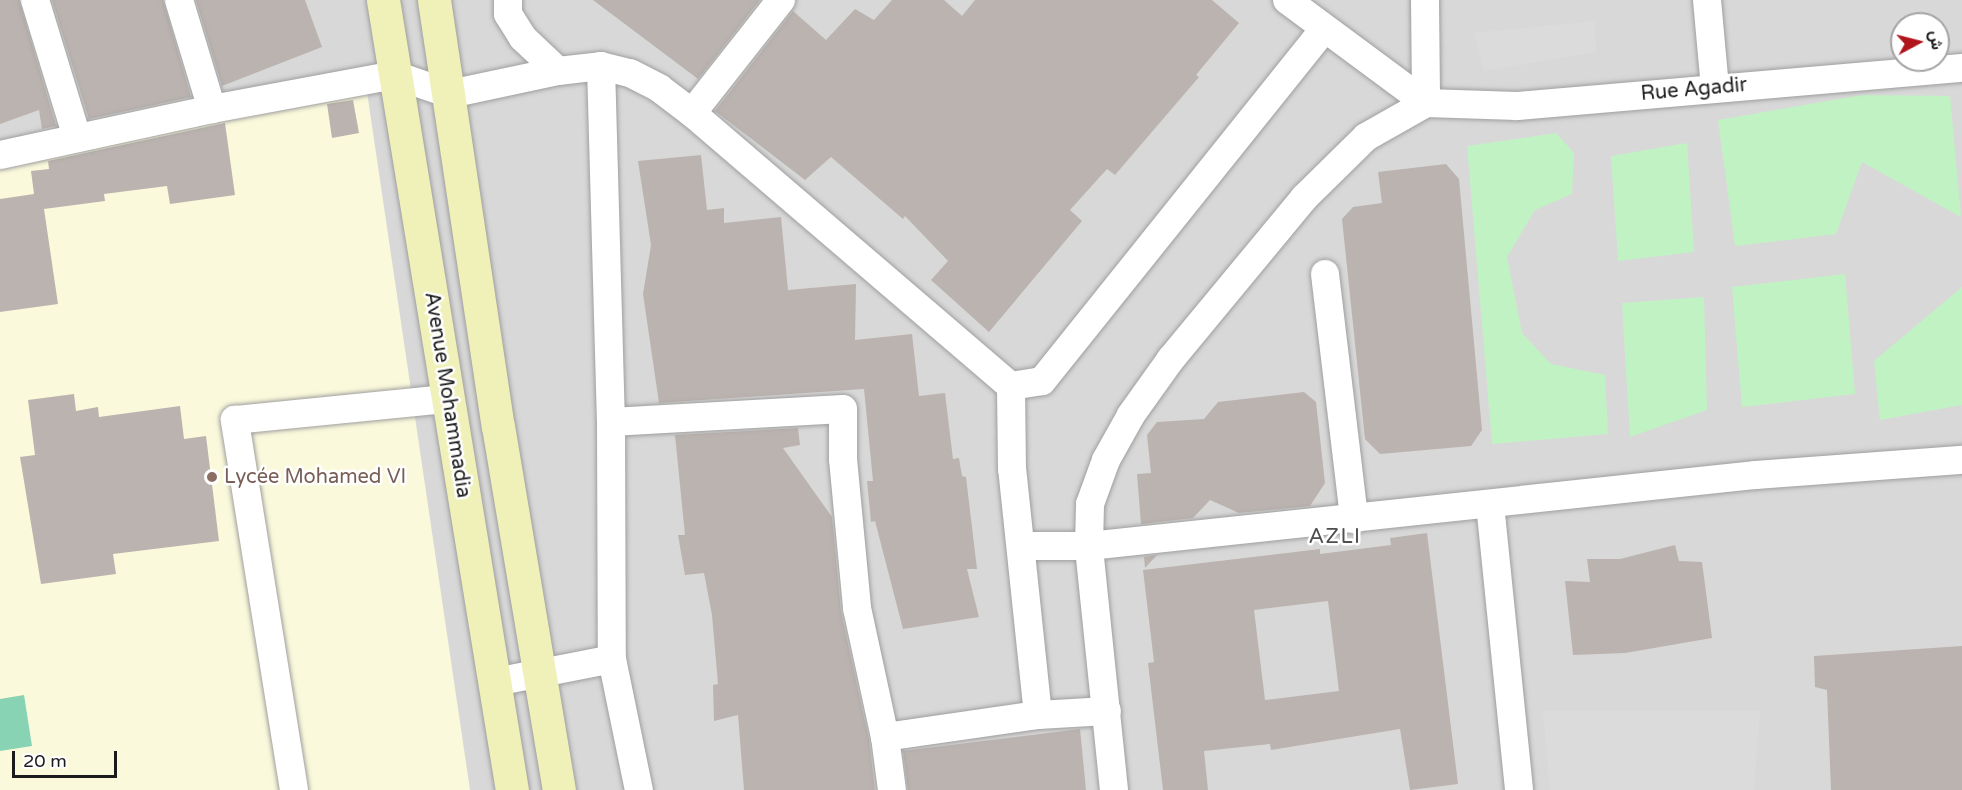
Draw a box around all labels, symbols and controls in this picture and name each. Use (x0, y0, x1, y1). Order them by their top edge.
north arrow (1890, 12, 1950, 72)
text: ش (1925, 29, 1947, 51)
street label: Rue Agadir (1640, 73, 1748, 107)
street label: Avenue Mohammadia (419, 290, 475, 500)
place label: Lycée Mohamed VI (224, 465, 406, 489)
marker: Lycée Mohamed VI (205, 470, 219, 484)
district label: AZLI (1308, 524, 1362, 550)
scale bar (15, 739, 120, 777)
text: 20 m (23, 750, 67, 772)

